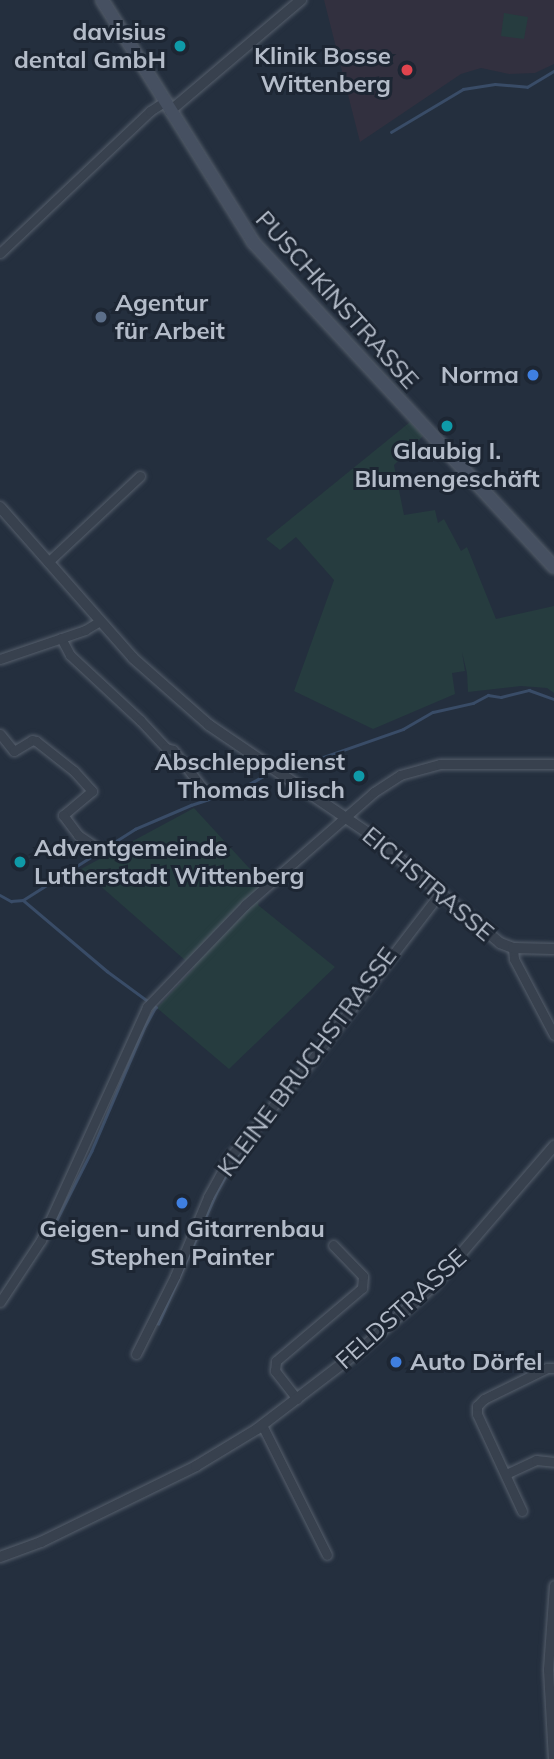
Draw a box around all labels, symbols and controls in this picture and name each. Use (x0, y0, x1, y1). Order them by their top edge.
place label: davisius dental GmbH (14, 18, 166, 74)
marker: davisius dental GmbH (172, 38, 188, 54)
place label: Klinik Bosse Wittenberg (254, 42, 391, 98)
marker: Klinik Bosse Wittenberg (397, 60, 417, 80)
street label: PUSCHKINSTRASSE (250, 205, 424, 395)
place label: Agentur für Arbeit (115, 289, 225, 345)
marker: Agentur für Arbeit (93, 309, 109, 325)
place label: Norma (441, 361, 519, 389)
marker: Norma (525, 367, 541, 383)
marker: Glaubig I. Blumengeschäft (439, 418, 455, 434)
place label: Glaubig I. Blumengeschäft (354, 437, 540, 493)
place label: Abschleppdienst Thomas Ulisch (155, 748, 345, 804)
marker: Abschleppdienst Thomas Ulisch (351, 768, 367, 784)
street label: EICHSTRASSE (357, 821, 499, 947)
place label: Adventgemeinde Lutherstadt Wittenberg (34, 834, 304, 890)
marker: Adventgemeinde Lutherstadt Wittenberg (12, 854, 28, 870)
street label: KLEINE BRUCHSTRASSE (212, 942, 402, 1182)
marker: Geigen- und Gitarrenbau Stephen Painter (174, 1195, 190, 1211)
place label: Geigen- und Gitarrenbau Stephen Painter (39, 1215, 325, 1271)
street label: FELDSTRASSE (330, 1243, 472, 1375)
place label: Auto Dörfel (410, 1348, 543, 1376)
marker: Auto Dörfel (388, 1354, 404, 1370)

